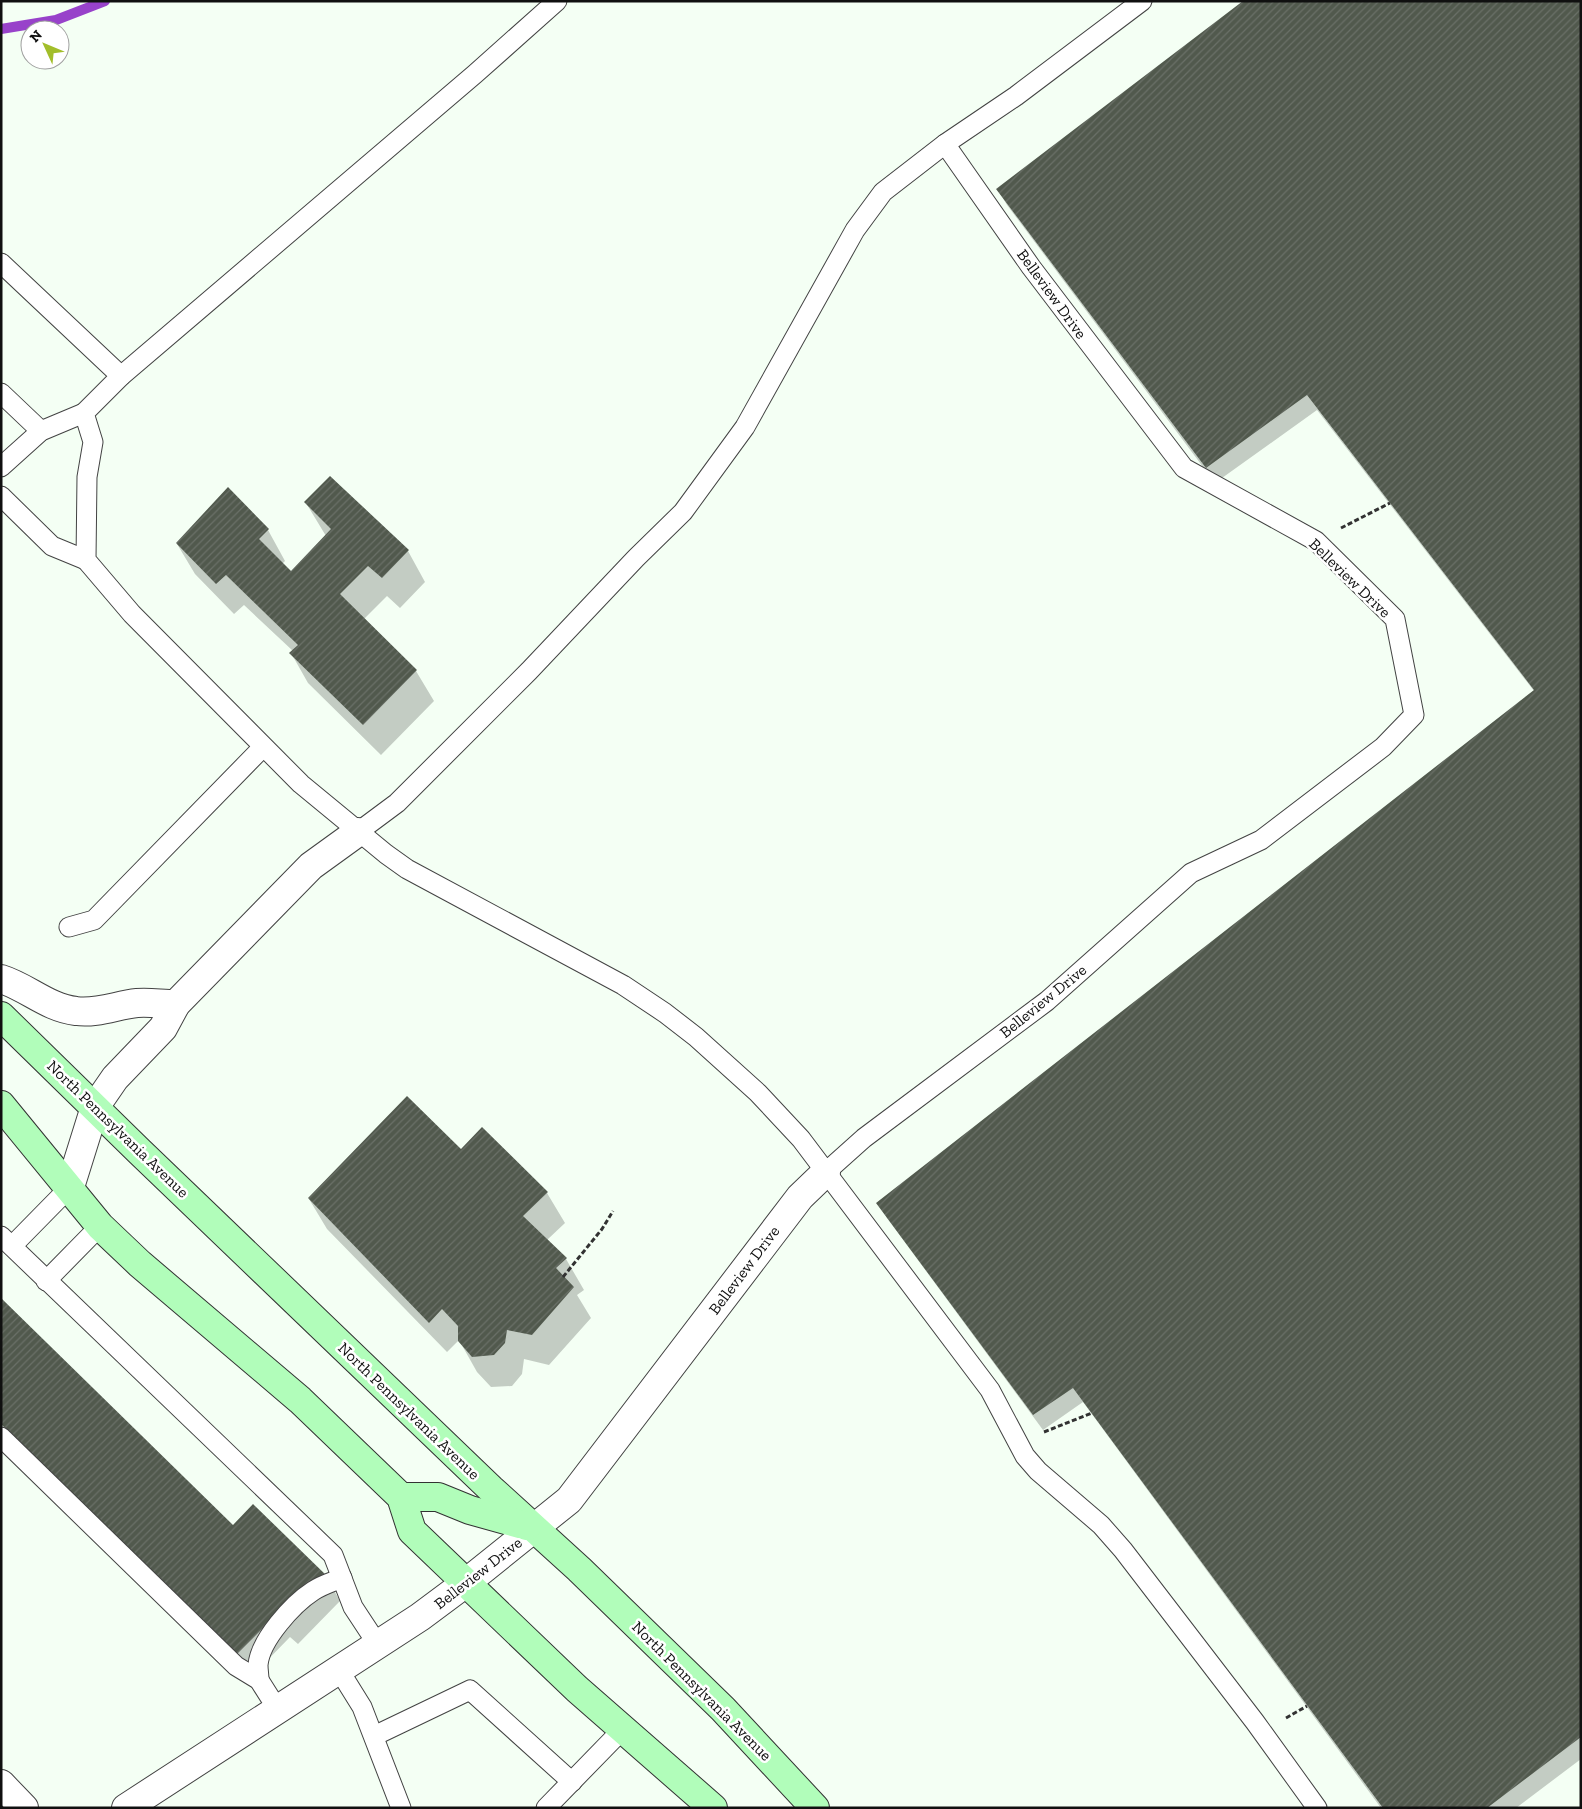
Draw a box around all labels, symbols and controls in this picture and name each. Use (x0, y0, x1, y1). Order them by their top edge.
north arrow (20, 20, 70, 70)
text: N (26, 26, 46, 46)
street label: Belleview Drive (1013, 245, 1091, 343)
street label: Belleview Drive (1305, 534, 1395, 622)
street label: Belleview Drive (996, 960, 1090, 1042)
street label: North Pennsylvania Avenue (43, 1056, 193, 1202)
street label: Belleview Drive (704, 1222, 784, 1318)
street label: North Pennsylvania Avenue (334, 1338, 484, 1484)
street label: Belleview Drive (430, 1533, 526, 1613)
street label: North Pennsylvania Avenue (628, 1617, 776, 1765)

